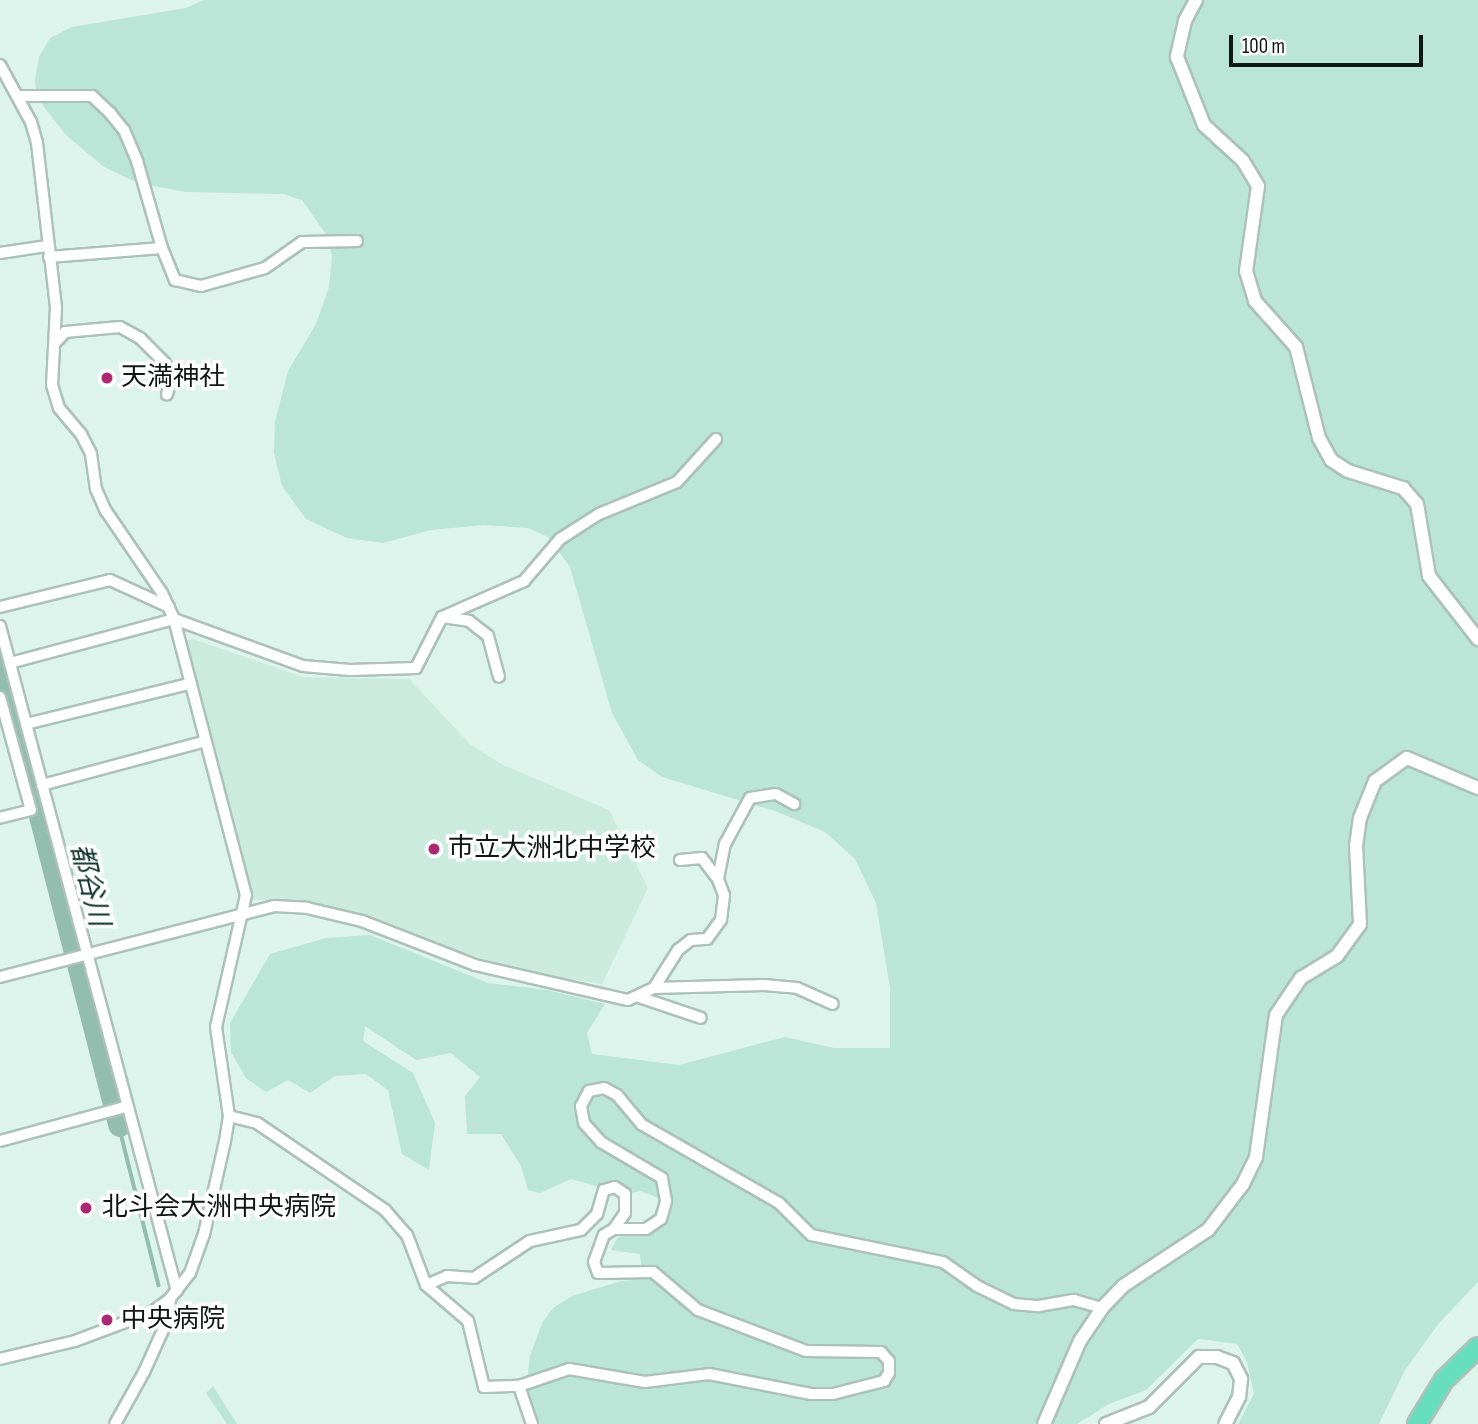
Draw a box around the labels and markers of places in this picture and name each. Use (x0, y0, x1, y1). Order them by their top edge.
place label: 天満神社 (121, 362, 225, 394)
marker: 天満神社 (99, 370, 115, 386)
place label: 市立大洲北中学校 (448, 833, 656, 865)
marker: 市立大洲北中学校 (426, 841, 442, 857)
place label: 北斗会大洲中央病院 (102, 1192, 336, 1224)
marker: 北斗会大洲中央病院 (76, 1198, 96, 1218)
place label: 中央病院 (121, 1304, 225, 1336)
marker: 中央病院 (99, 1312, 115, 1328)

